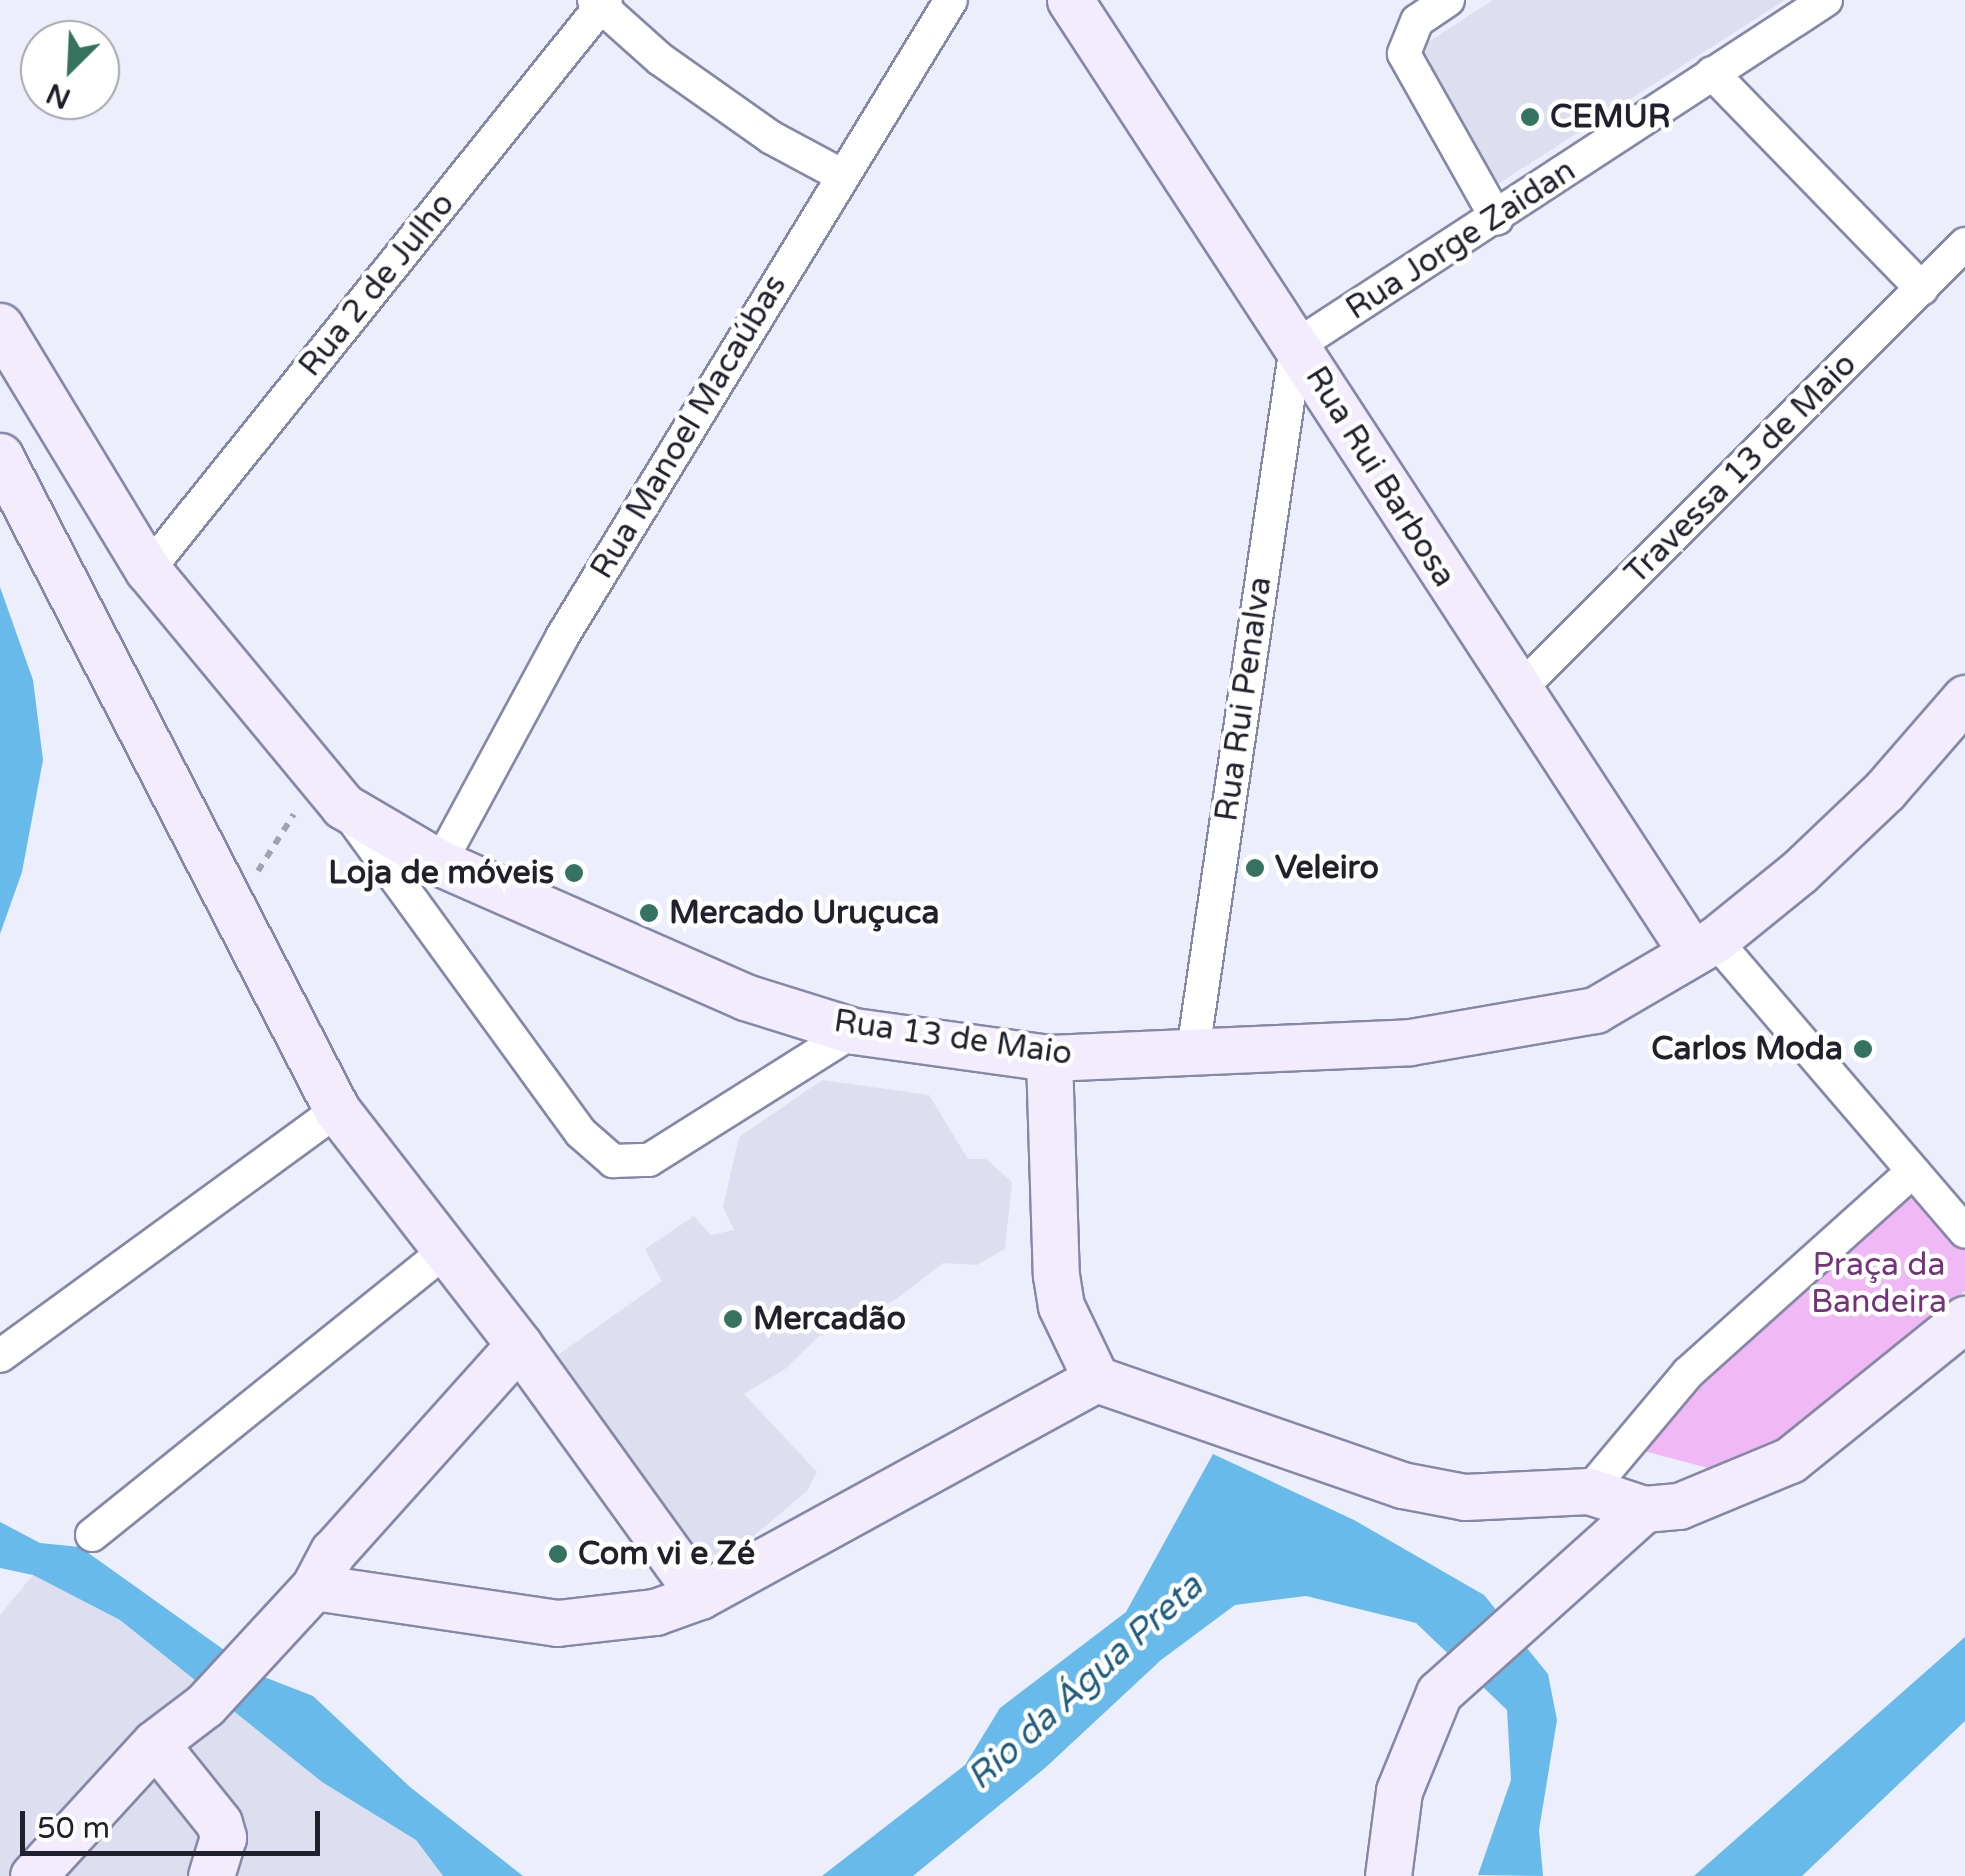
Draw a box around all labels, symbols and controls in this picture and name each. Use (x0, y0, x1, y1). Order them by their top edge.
north arrow (20, 20, 120, 120)
text: N (41, 75, 76, 116)
place label: CEMUR (1550, 98, 1671, 136)
marker: CEMUR (1519, 106, 1541, 128)
street label: Rua Jorge Zaidan (1339, 152, 1583, 328)
street label: Rua 2 de Julho (291, 186, 463, 384)
street label: Rua Manoel Macaúbas (583, 268, 795, 586)
street label: Travessa 13 de Maio (1618, 346, 1864, 592)
street label: Rua Rui Barbosa (1297, 360, 1463, 594)
street label: Rua Rui Penalva (1208, 574, 1280, 824)
place label: Veleiro (1275, 849, 1379, 887)
place label: Loja de móveis (328, 854, 554, 892)
marker: Veleiro (1244, 857, 1266, 879)
marker: Loja de móveis (563, 862, 585, 884)
place label: Mercado Uruçuca (669, 894, 939, 932)
marker: Mercado Uruçuca (638, 902, 660, 924)
street label: Rua 13 de Maio (831, 1002, 1075, 1074)
place label: Carlos Moda (1651, 1030, 1843, 1068)
marker: Carlos Moda (1852, 1038, 1874, 1060)
park label: Praça da Bandeira (1811, 1247, 1947, 1322)
place label: Mercadão (753, 1300, 906, 1338)
marker: Mercadão (722, 1308, 744, 1330)
place label: Com vi e Zé (578, 1535, 755, 1573)
marker: Com vi e Zé (547, 1543, 569, 1565)
water label: Rio da Água Preta (959, 1565, 1211, 1799)
scale bar (25, 1791, 325, 1853)
text: 50 m (37, 1810, 110, 1847)

